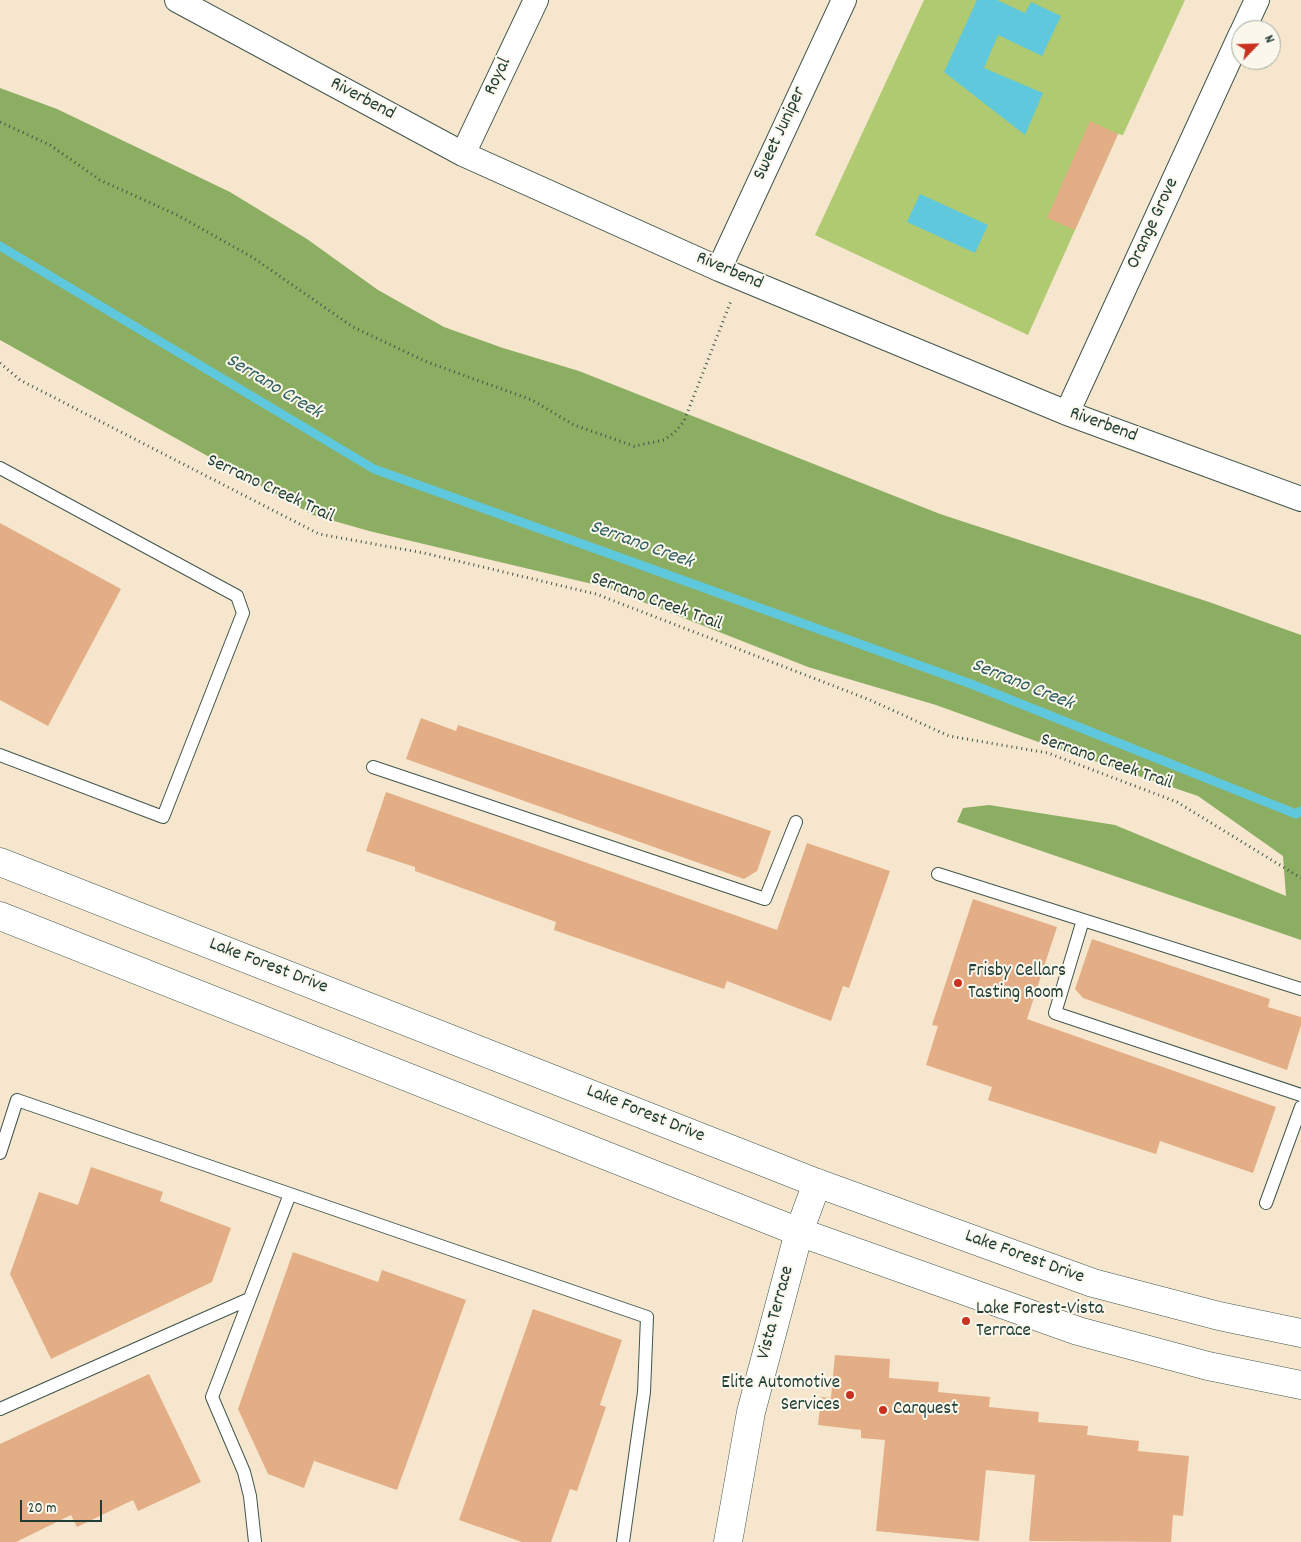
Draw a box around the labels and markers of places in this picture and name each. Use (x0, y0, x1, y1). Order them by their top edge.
place label: Frisby Cellars Tasting Room (968, 961, 1066, 1005)
marker: Frisby Cellars Tasting Room (952, 977, 964, 989)
place label: Lake Forest-Vista Terrace (976, 1299, 1104, 1343)
marker: Lake Forest-Vista Terrace (960, 1315, 972, 1327)
place label: Elite Automotive Services (721, 1373, 840, 1417)
marker: Elite Automotive Services (844, 1389, 856, 1401)
place label: Carquest (893, 1399, 958, 1421)
marker: Carquest (877, 1404, 889, 1416)

